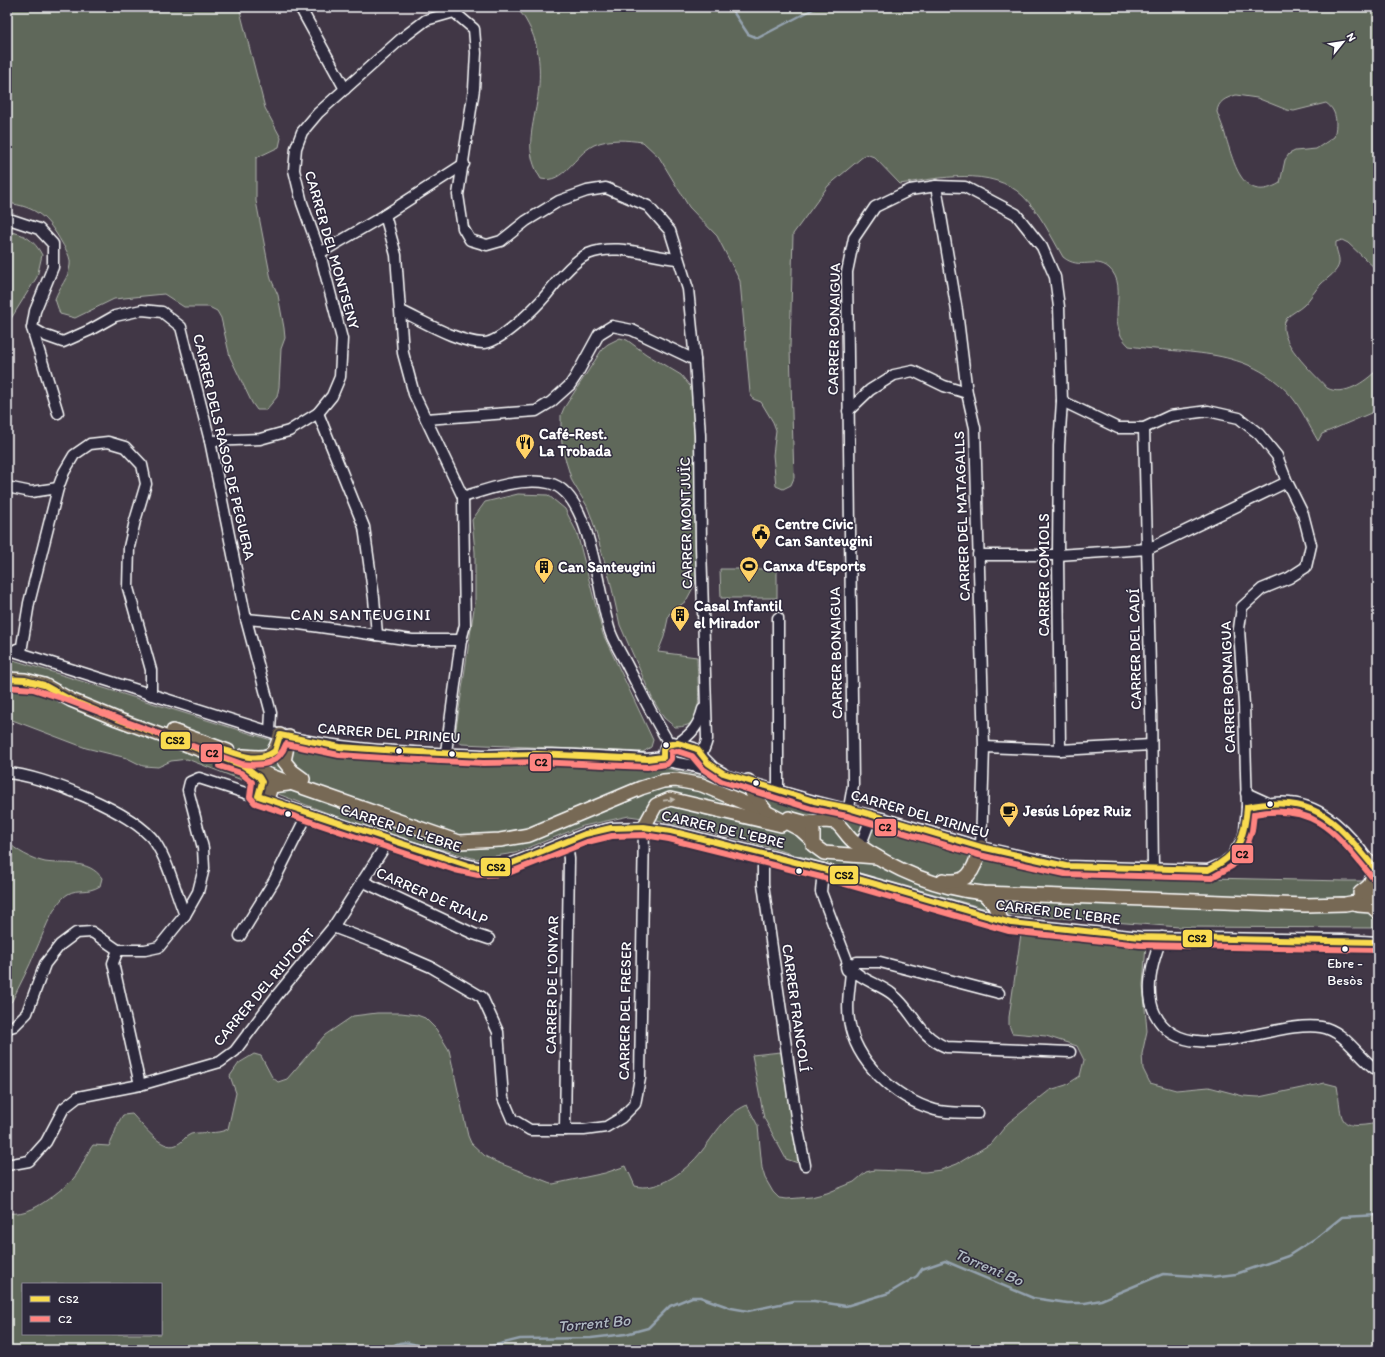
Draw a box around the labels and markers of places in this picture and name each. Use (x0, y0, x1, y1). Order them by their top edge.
place label: Café-Rest. La Trobada (539, 425, 612, 460)
restaurant icon: Café-Rest. La Trobada (514, 432, 536, 460)
place label: Centre Cívic Can Santeugini (775, 515, 873, 551)
public building icon: Centre Cívic Can Santeugini (750, 522, 772, 550)
sports icon: Canxa d'Esports (738, 555, 760, 583)
building icon: Can Santeugini (533, 556, 555, 584)
place label: Canxa d'Esports (763, 557, 866, 576)
place label: Can Santeugini (558, 558, 656, 577)
place label: Casal Infantil el Mirador (694, 597, 783, 632)
building icon: Casal Infantil el Mirador (669, 604, 691, 632)
unlabelled marker (661, 740, 671, 750)
unlabelled marker (394, 746, 404, 756)
unlabelled marker (447, 749, 457, 759)
unlabelled marker (751, 778, 761, 788)
unlabelled marker (1265, 799, 1275, 809)
cafe icon: Jesús López Ruiz (998, 800, 1020, 828)
place label: Jesús López Ruiz (1022, 802, 1131, 821)
unlabelled marker (283, 809, 293, 819)
unlabelled marker (794, 866, 804, 876)
marker: Ebre - Besòs (1340, 944, 1350, 954)
place label: Ebre - Besòs (1327, 955, 1363, 989)

